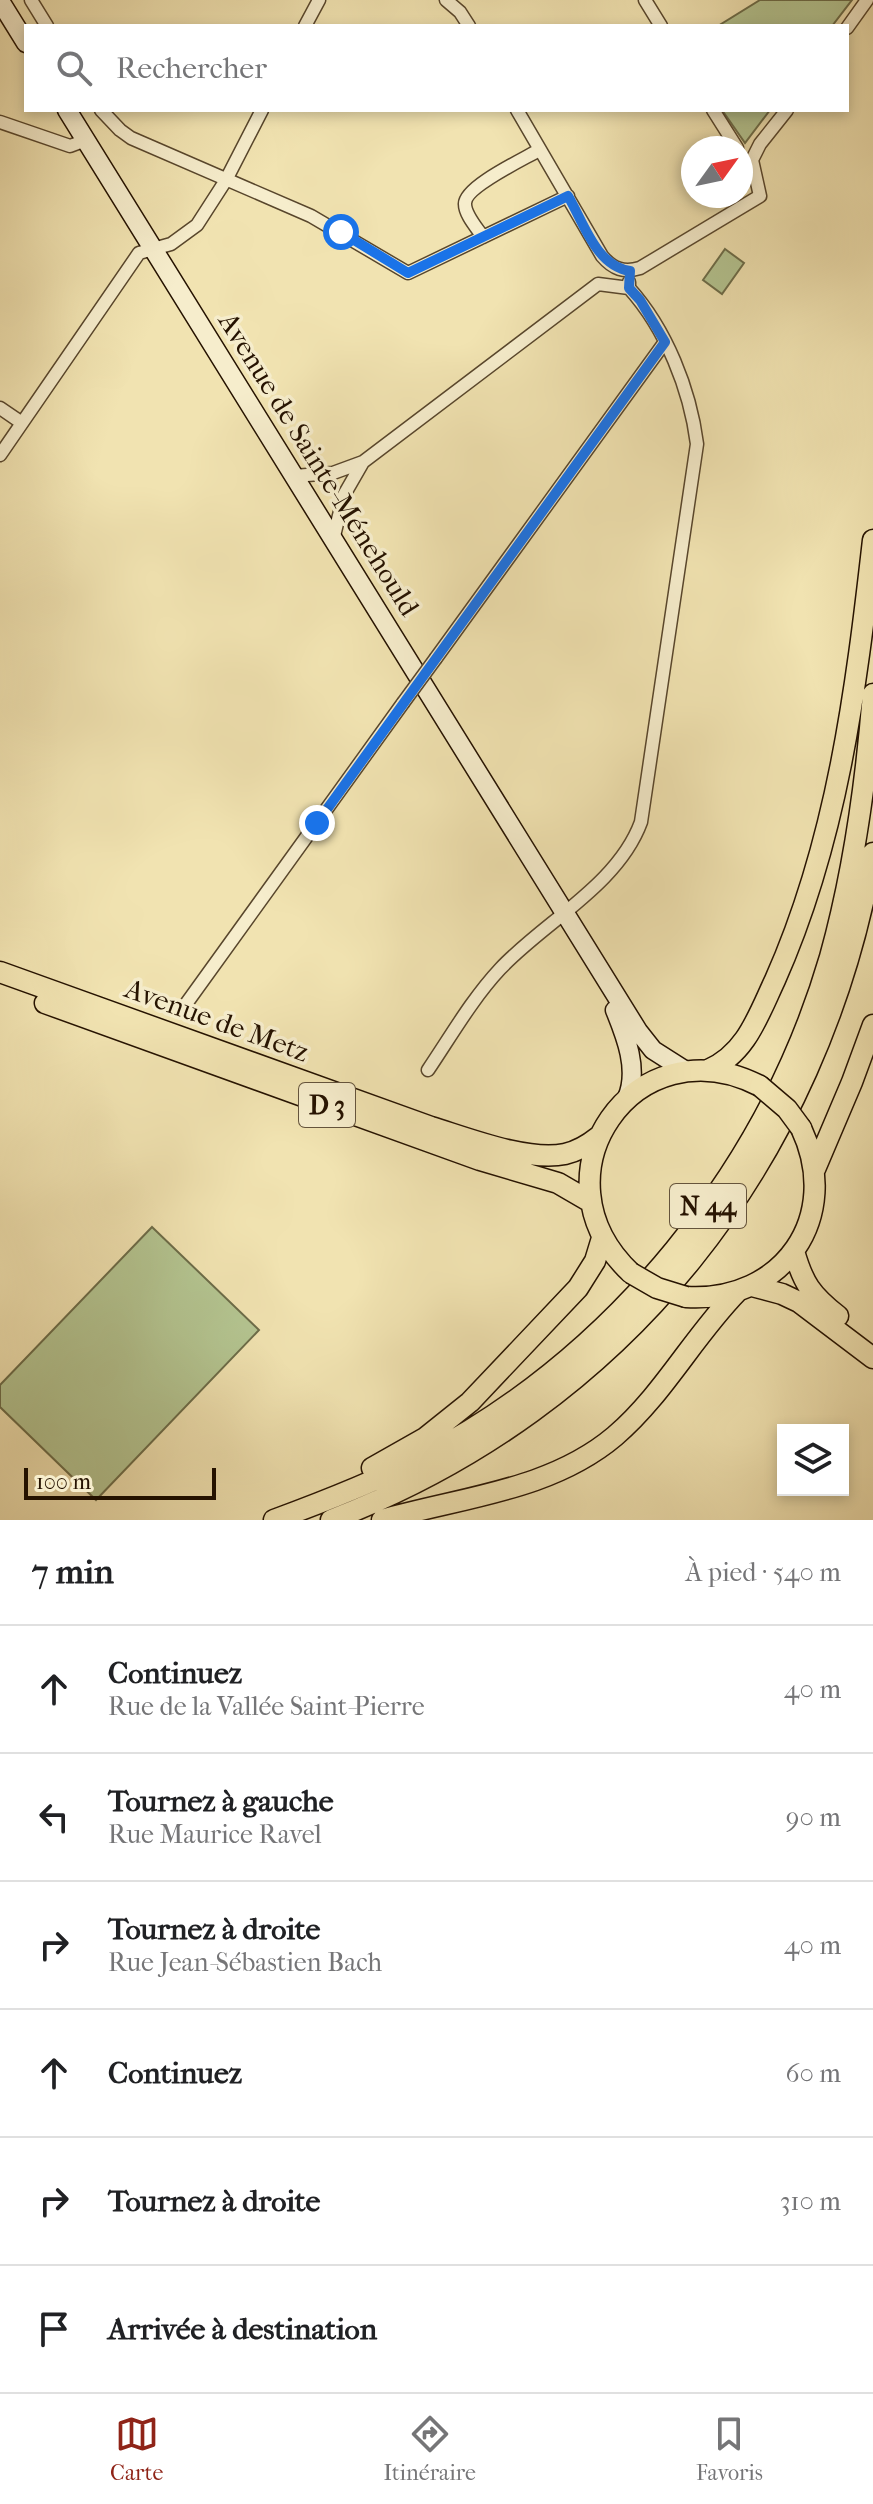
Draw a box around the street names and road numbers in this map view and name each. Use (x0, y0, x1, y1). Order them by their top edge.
street label: Avenue de Sainte-Ménehould (211, 305, 427, 622)
street label: Avenue de Metz (120, 971, 313, 1069)
road number: D 3 (299, 1083, 355, 1127)
road number: N 44 (670, 1184, 746, 1228)

